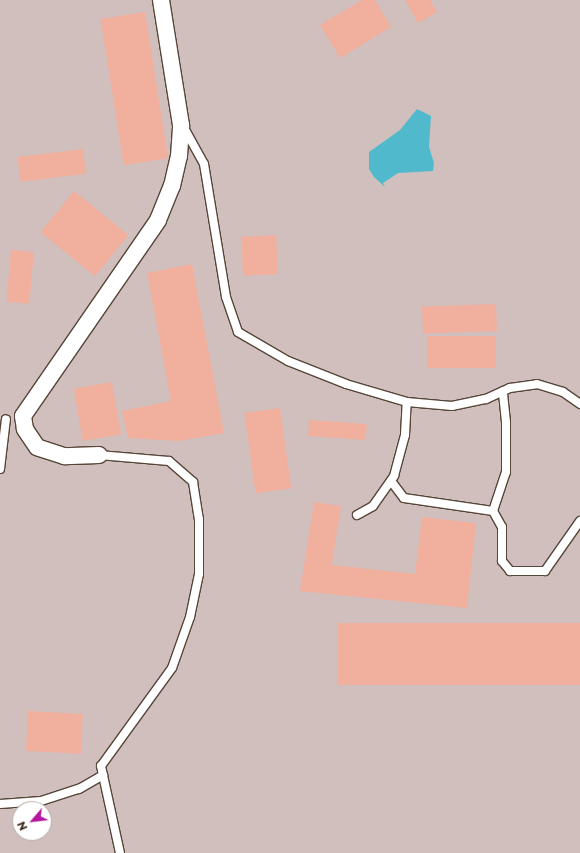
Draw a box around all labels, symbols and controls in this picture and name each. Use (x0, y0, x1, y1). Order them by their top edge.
north arrow (12, 801, 52, 841)
text: N (12, 819, 31, 834)

